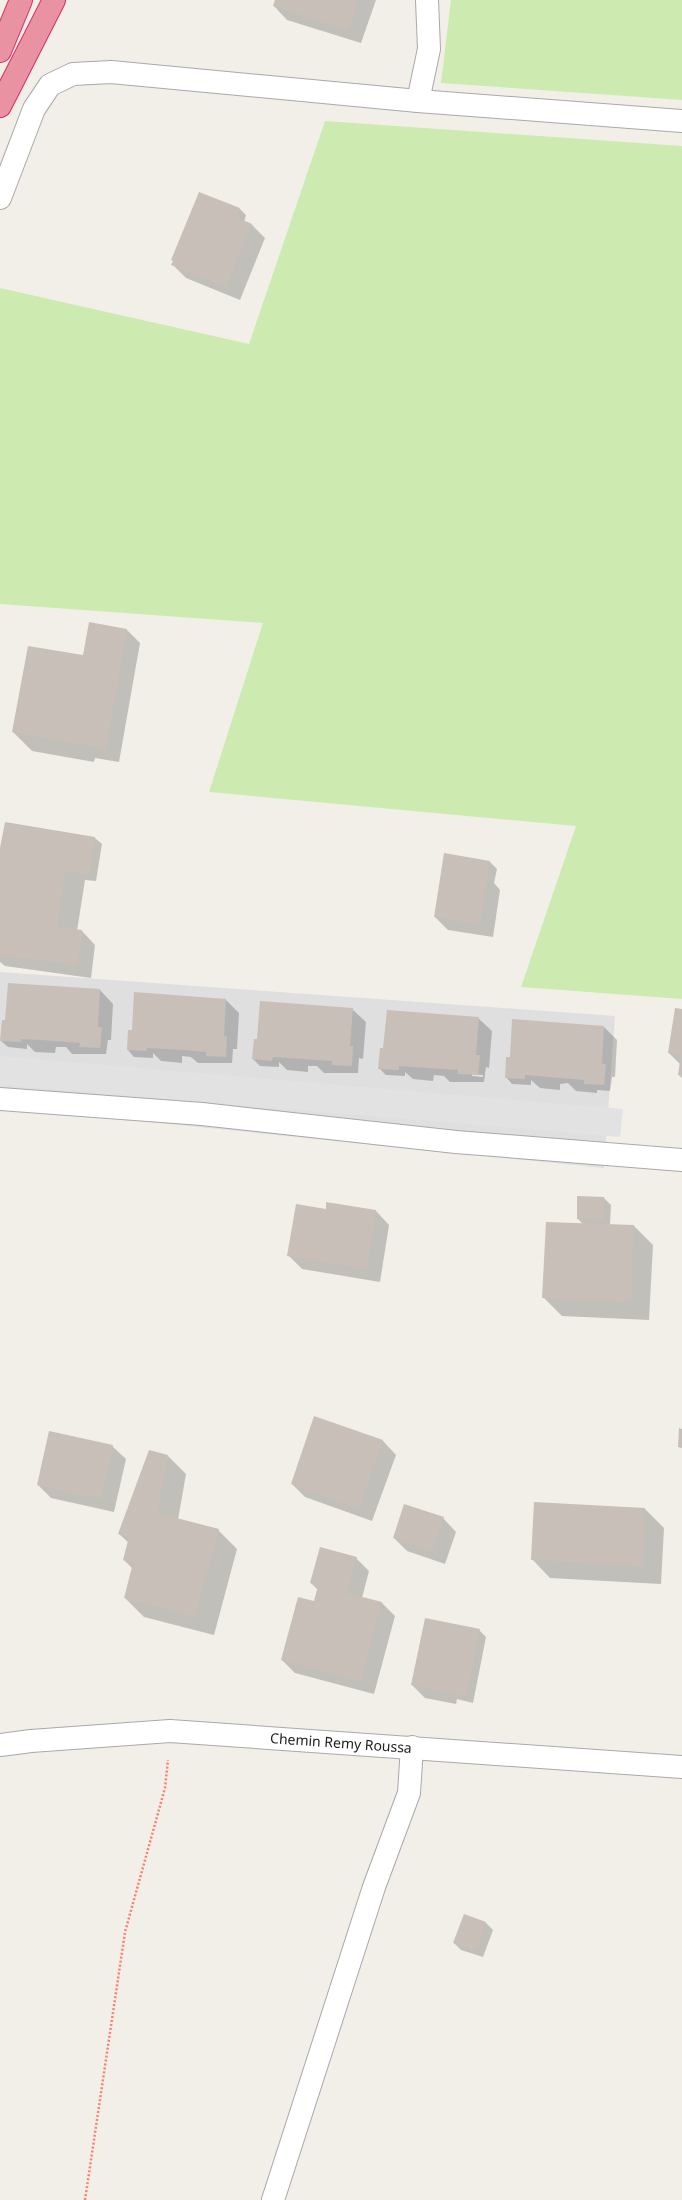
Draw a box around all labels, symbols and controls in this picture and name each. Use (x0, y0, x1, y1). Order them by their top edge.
street label: Chemin Remy Roussa (270, 1728, 413, 1757)

